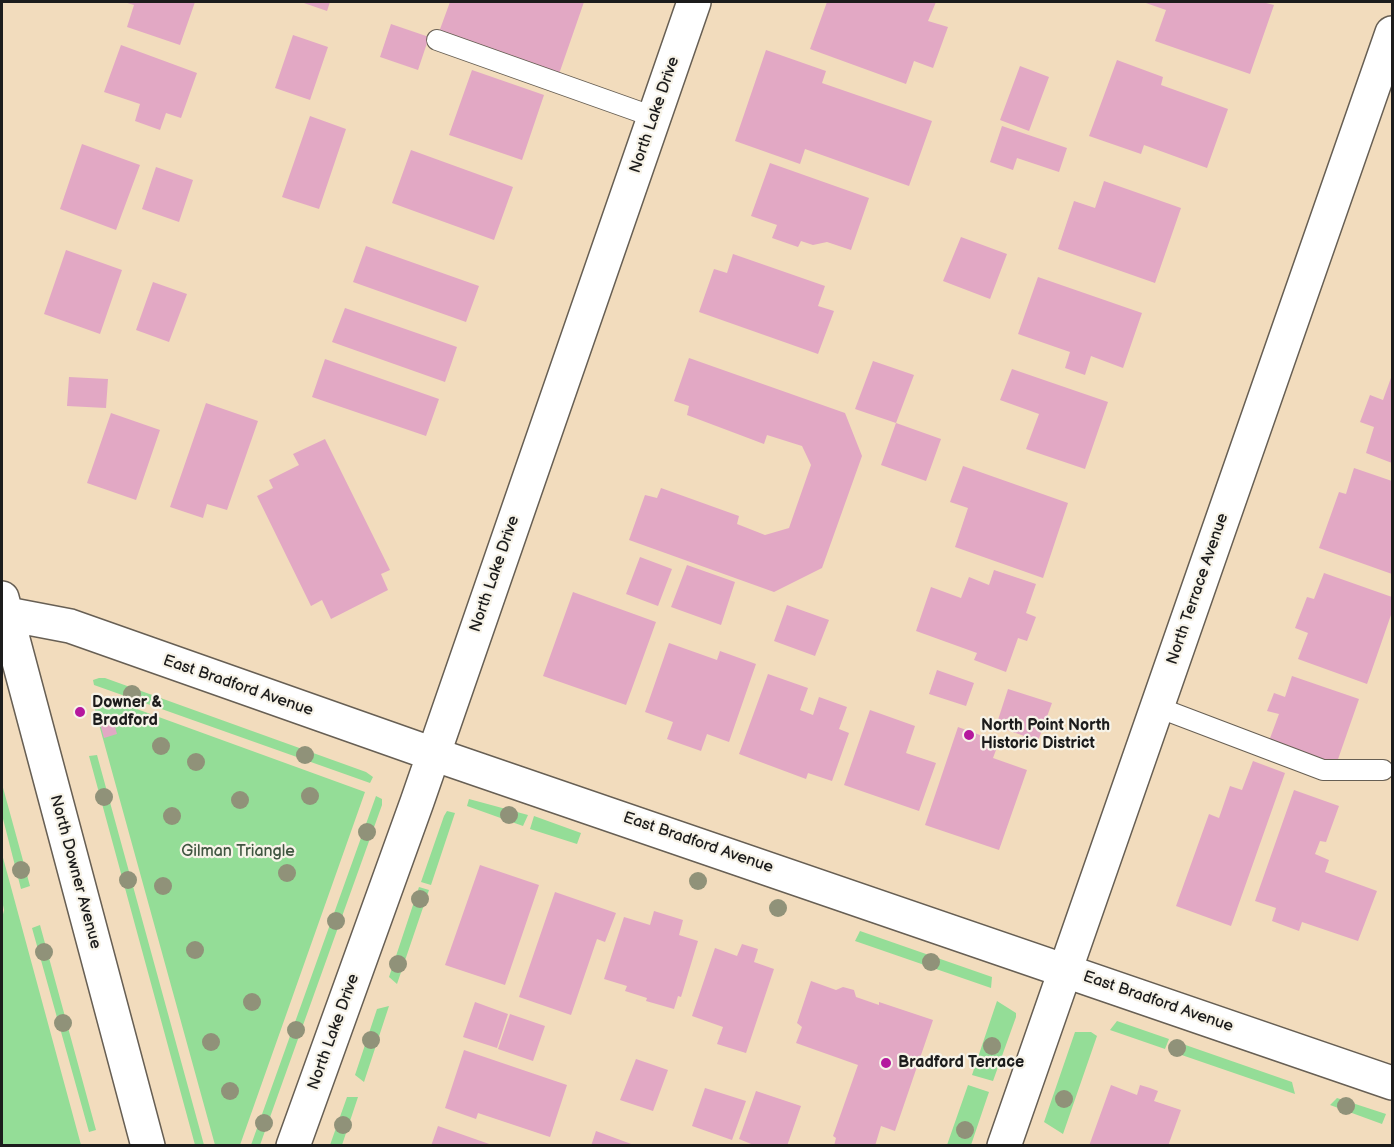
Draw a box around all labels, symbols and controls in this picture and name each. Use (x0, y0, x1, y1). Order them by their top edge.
street label: North Lake Drive (626, 54, 684, 176)
street label: North Terrace Avenue (1163, 511, 1233, 667)
street label: North Lake Drive (466, 513, 524, 635)
street label: East Bradford Avenue (160, 651, 316, 721)
place label: Downer & Bradford (92, 693, 162, 731)
marker: Downer & Bradford (73, 705, 87, 719)
place label: North Point North Historic District (981, 716, 1110, 754)
marker: North Point North Historic District (962, 728, 976, 742)
street label: North Downer Avenue (45, 793, 105, 951)
street label: East Bradford Avenue (620, 808, 776, 878)
park label: Gilman Triangle (181, 842, 295, 862)
street label: East Bradford Avenue (1080, 967, 1236, 1037)
street label: North Lake Drive (304, 971, 364, 1093)
place label: Bradford Terrace (898, 1053, 1024, 1073)
marker: Bradford Terrace (879, 1056, 893, 1070)

